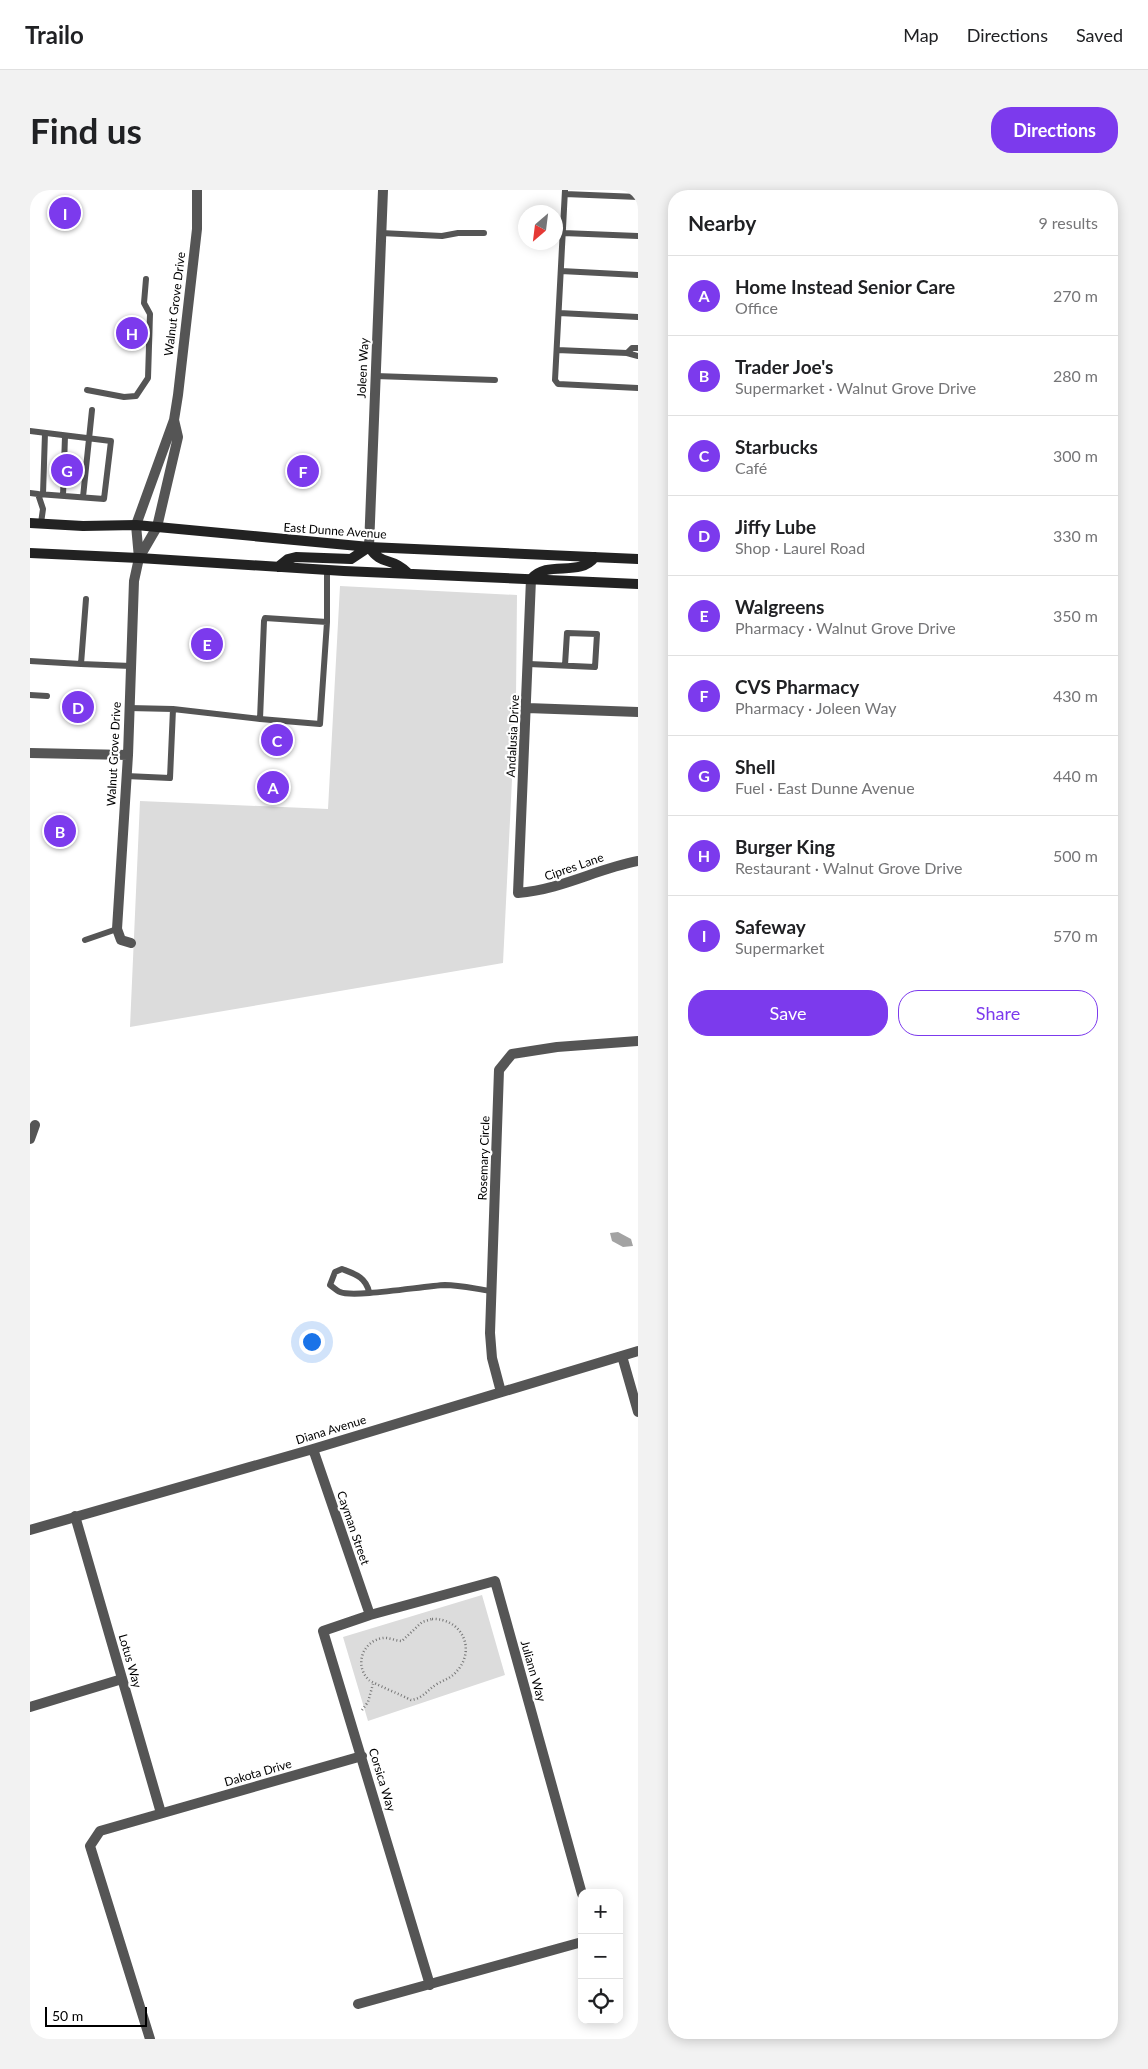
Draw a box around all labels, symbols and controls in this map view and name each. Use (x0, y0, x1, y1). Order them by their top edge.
text: Trailo (25, 20, 84, 49)
text: Map (903, 24, 939, 46)
text: Directions (967, 24, 1048, 46)
text: Saved (1076, 24, 1123, 46)
button: Directions (991, 107, 1118, 153)
text: Find us (30, 109, 142, 151)
pin: I (49, 194, 81, 232)
north arrow (518, 205, 563, 250)
text: Nearby (688, 210, 756, 235)
text: 9 results (1038, 213, 1098, 232)
street label: Walnut Grove Drive (161, 251, 188, 357)
text: Home Instead Senior Care (735, 275, 955, 298)
text: A (698, 286, 710, 305)
text: 270 m (1053, 286, 1098, 305)
text: Office (735, 298, 778, 317)
pin: H (116, 314, 148, 352)
street label: Joleen Way (353, 337, 372, 399)
text: Trader Joe's (735, 355, 833, 378)
text: B (699, 366, 709, 385)
text: 280 m (1053, 366, 1098, 385)
text: Supermarket · Walnut Grove Drive (735, 378, 976, 397)
text: Starbucks (735, 435, 818, 458)
text: C (699, 446, 709, 465)
text: 300 m (1053, 446, 1098, 465)
pin: G (51, 451, 83, 489)
pin: F (287, 452, 319, 490)
text: Café (735, 458, 767, 477)
text: Jiffy Lube (735, 515, 816, 538)
street label: East Dunne Avenue (283, 519, 387, 542)
text: D (698, 526, 710, 545)
text: 330 m (1053, 526, 1098, 545)
text: Shop · Laurel Road (735, 538, 865, 557)
text: Walgreens (735, 595, 824, 618)
text: E (699, 606, 709, 625)
text: 350 m (1053, 606, 1098, 625)
text: Pharmacy · Walnut Grove Drive (735, 618, 956, 637)
pin: E (191, 625, 223, 663)
text: CVS Pharmacy (735, 675, 859, 698)
text: F (699, 686, 709, 705)
text: 430 m (1053, 686, 1098, 705)
pin: D (62, 688, 94, 726)
street label: Andalusia Drive (503, 694, 522, 778)
text: Pharmacy · Joleen Way (735, 698, 896, 717)
street label: Walnut Grove Drive (103, 701, 124, 807)
pin: C (261, 721, 293, 759)
text: Shell (735, 755, 776, 778)
text: G (698, 766, 710, 785)
text: 440 m (1053, 766, 1098, 785)
pin: A (257, 768, 289, 806)
text: Fuel · East Dunne Avenue (735, 778, 915, 797)
pin: B (44, 812, 76, 850)
text: Burger King (735, 835, 835, 858)
text: H (698, 846, 710, 865)
text: 500 m (1053, 846, 1098, 865)
street label: Cipres Lane (542, 849, 605, 884)
text: Restaurant · Walnut Grove Drive (735, 858, 963, 877)
text: Safeway (735, 915, 806, 938)
text: I (702, 926, 706, 945)
text: 570 m (1053, 926, 1098, 945)
text: Supermarket (735, 938, 824, 957)
button: Save (688, 990, 888, 1036)
button: Share (898, 990, 1098, 1036)
street label: Rosemary Circle (475, 1115, 492, 1200)
your location (299, 1329, 325, 1355)
street label: Diana Avenue (294, 1412, 368, 1447)
street label: Cayman Street (334, 1489, 373, 1567)
street label: Lotus Way (116, 1632, 146, 1690)
street label: Juliann Way (518, 1638, 550, 1704)
street label: Corsica Way (366, 1746, 399, 1814)
street label: Dakota Drive (222, 1756, 293, 1789)
map controls (578, 1889, 623, 2024)
button: + (578, 1889, 623, 1934)
button: − (578, 1934, 623, 1979)
button: locate (578, 1979, 623, 2024)
scale bar (45, 2004, 148, 2027)
text: 50 m (52, 2007, 83, 2024)

